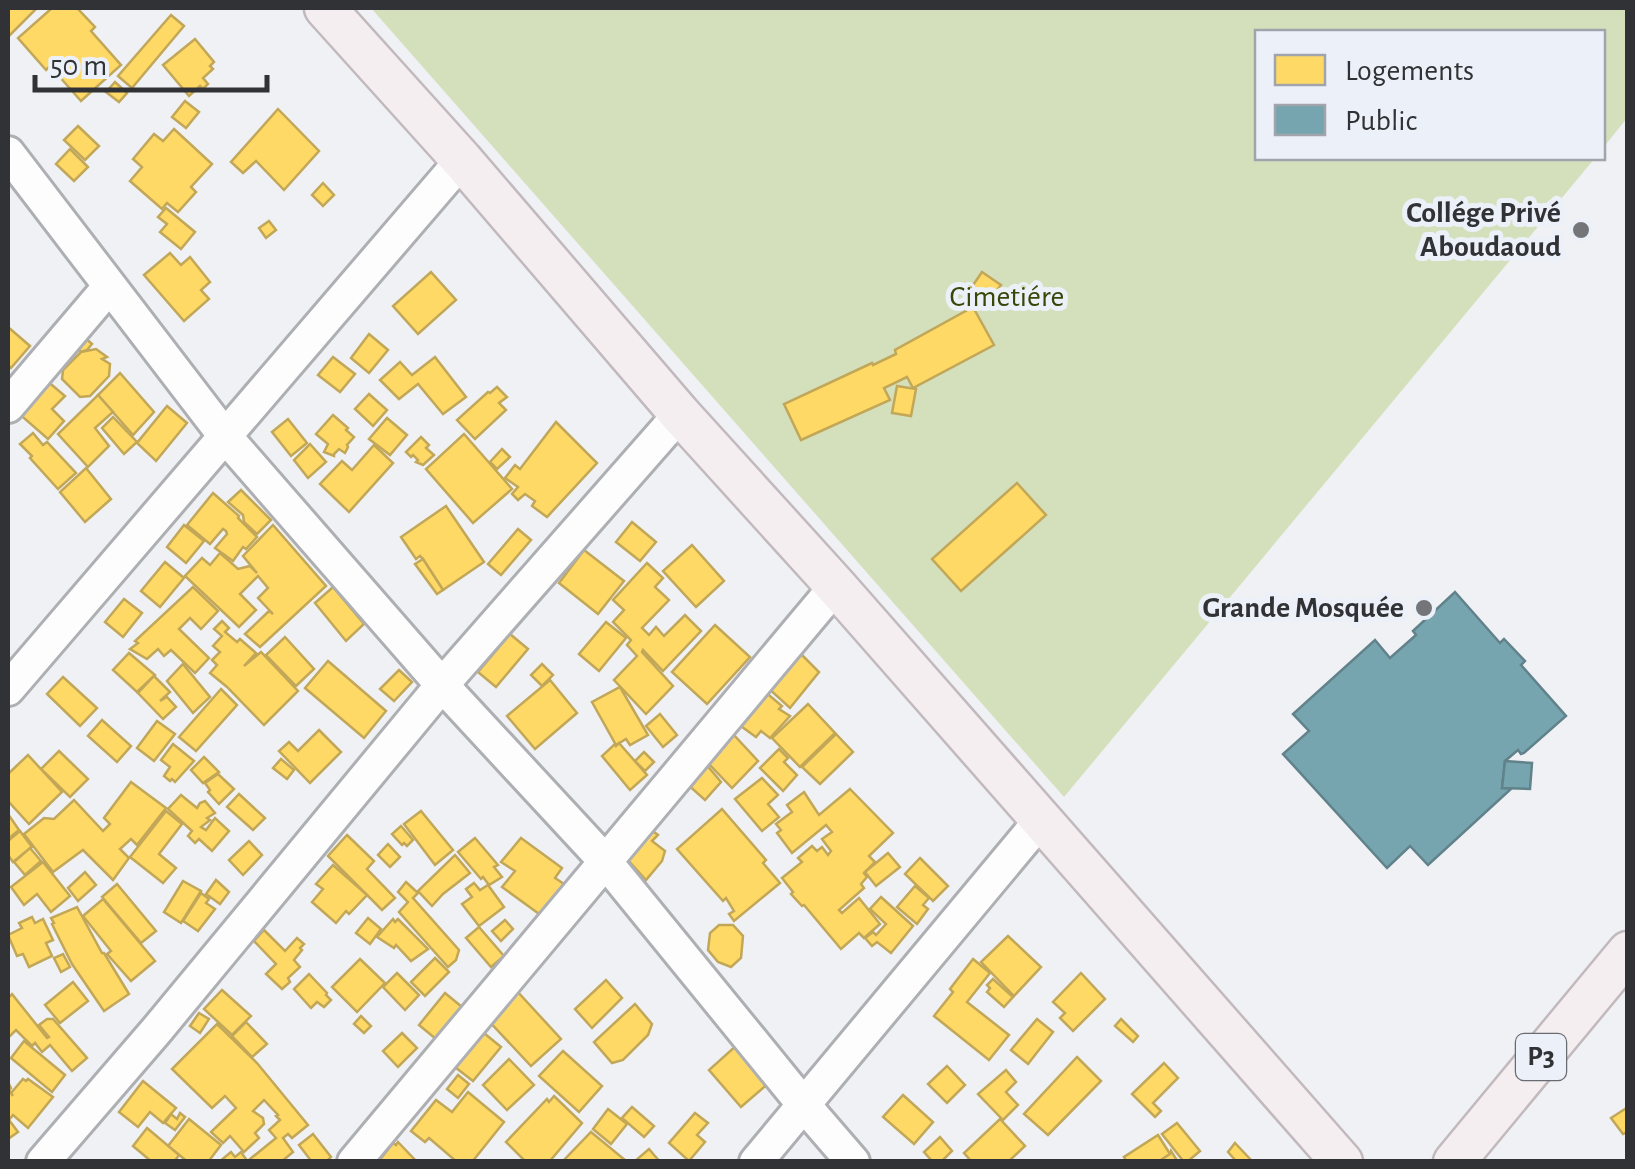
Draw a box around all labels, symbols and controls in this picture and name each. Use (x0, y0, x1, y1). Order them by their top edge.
scale bar (35, 30, 268, 92)
legend (1255, 30, 1605, 160)
text: 50 m (50, 51, 107, 81)
text: Logements (1345, 56, 1474, 86)
text: Public (1345, 106, 1418, 136)
place label: Collége Privé Aboudaoud (1406, 198, 1561, 262)
marker: Collége Privé Aboudaoud (1570, 219, 1592, 241)
park label: Cimetiére (950, 282, 1064, 312)
place label: Grande Mosquée (1203, 593, 1404, 623)
marker: Grande Mosquée (1413, 597, 1435, 619)
road number: P3 (1516, 1034, 1566, 1080)

